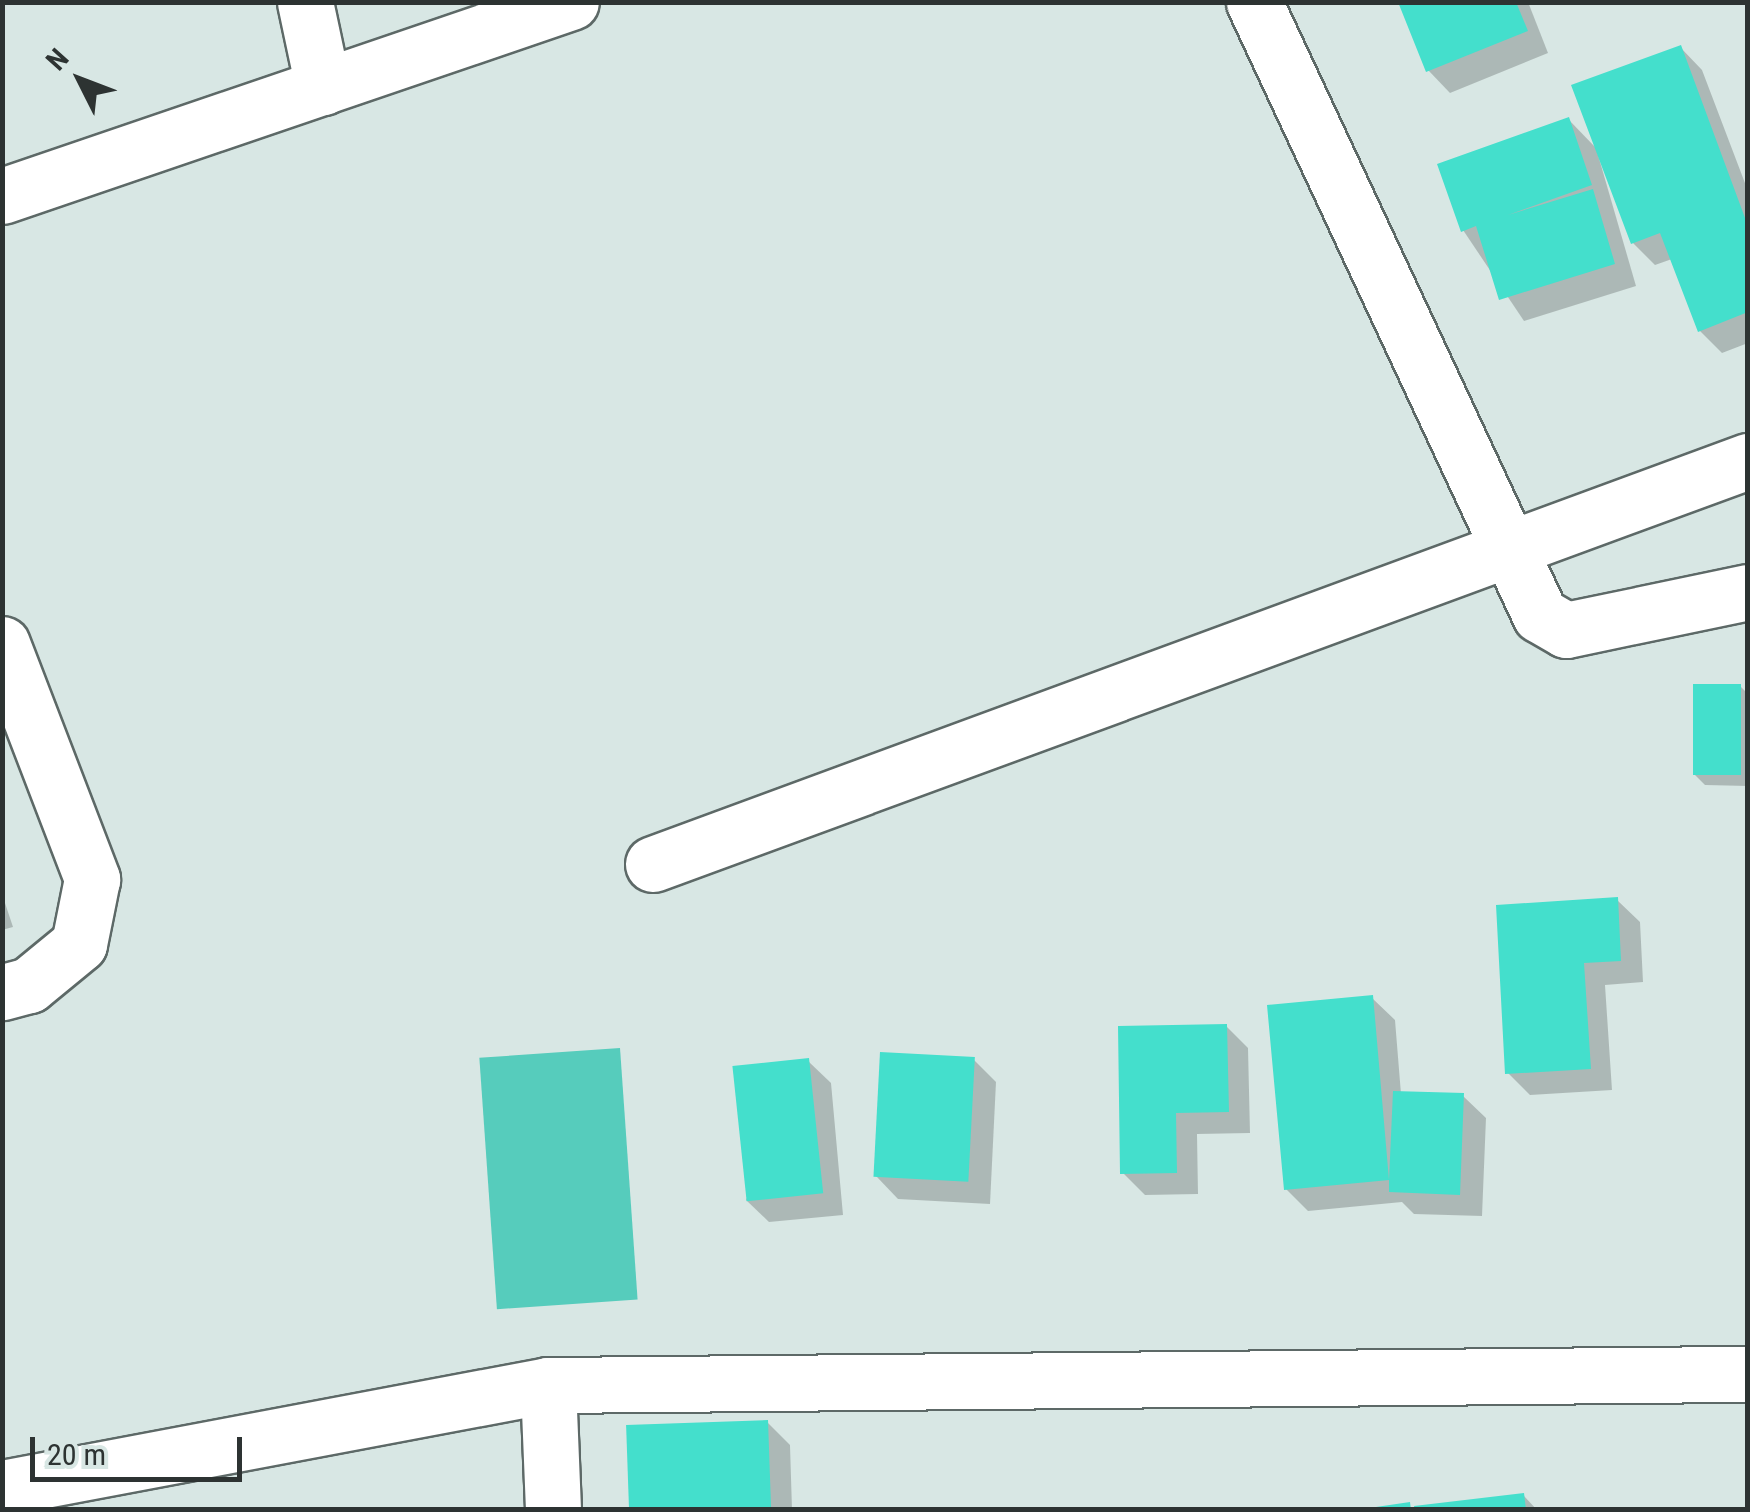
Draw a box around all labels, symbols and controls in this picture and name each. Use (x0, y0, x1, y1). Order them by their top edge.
north arrow (30, 30, 130, 130)
text: N (39, 42, 75, 77)
scale bar (35, 1417, 248, 1479)
text: 20 m (47, 1437, 106, 1472)

